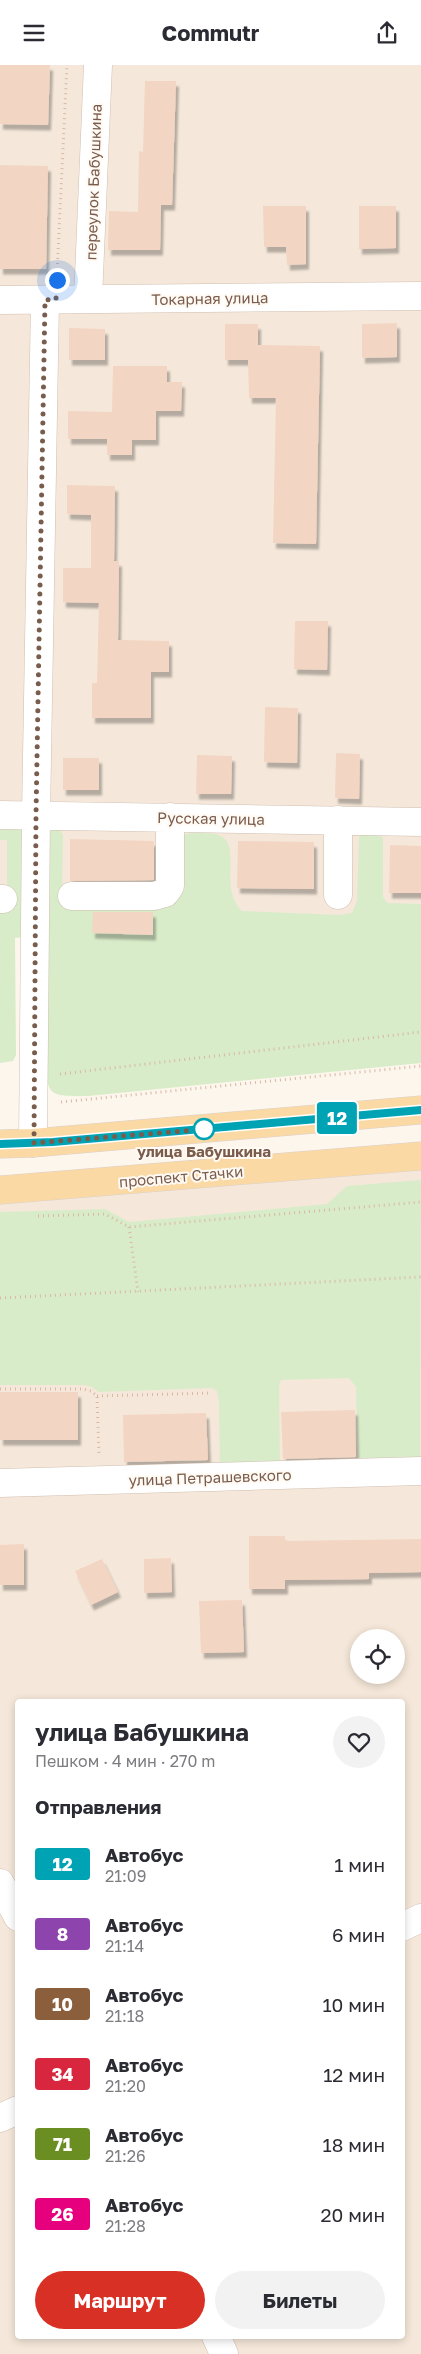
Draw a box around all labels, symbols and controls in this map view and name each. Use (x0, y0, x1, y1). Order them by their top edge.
icon: menu (20, 19, 48, 47)
text: Commutr (162, 19, 259, 46)
icon: share (373, 19, 401, 47)
street label: переулок Бабушкина (81, 103, 105, 261)
your location (45, 268, 70, 293)
street label: Токарная улица (151, 288, 269, 308)
street label: Русская улица (157, 808, 265, 828)
line badge: 12 (314, 1102, 360, 1134)
text: 12 (327, 1107, 347, 1129)
marker: улица Бабушкина (193, 1118, 215, 1140)
place label: улица Бабушкина (137, 1142, 271, 1160)
street label: проспект Стачки (118, 1162, 244, 1190)
street label: улица Петрашевского (128, 1465, 292, 1489)
map controls (350, 1629, 405, 1684)
button: locate (350, 1629, 405, 1684)
button: heart (333, 1716, 385, 1768)
text: улица Бабушкина (35, 1717, 249, 1746)
text: Пешком · 4 мин · 270 m (35, 1751, 215, 1771)
text: Отправления (35, 1795, 161, 1818)
text: Автобус (105, 1843, 183, 1866)
text: 12 (52, 1853, 73, 1875)
text: 1 мин (334, 1853, 385, 1876)
text: 21:09 (105, 1866, 146, 1886)
text: Автобус (105, 1913, 183, 1936)
text: 8 (57, 1923, 68, 1945)
text: 6 мин (332, 1923, 385, 1946)
text: 21:14 (105, 1936, 144, 1956)
text: Автобус (105, 1983, 183, 2006)
text: 10 (52, 1993, 73, 2015)
text: 10 мин (322, 1993, 385, 2016)
text: 21:18 (105, 2006, 144, 2026)
text: Автобус (105, 2053, 183, 2076)
text: 34 (51, 2063, 74, 2085)
text: 12 мин (323, 2063, 385, 2086)
text: 21:20 (105, 2076, 146, 2096)
text: Автобус (105, 2123, 183, 2146)
text: 71 (53, 2133, 72, 2155)
text: 18 мин (323, 2133, 385, 2156)
text: 21:26 (105, 2146, 146, 2166)
text: Автобус (105, 2193, 183, 2216)
text: 26 (51, 2203, 74, 2225)
text: 20 мин (321, 2203, 385, 2226)
text: 21:28 (105, 2216, 146, 2236)
button: Маршрут (35, 2271, 205, 2329)
button: Билеты (215, 2271, 385, 2329)

